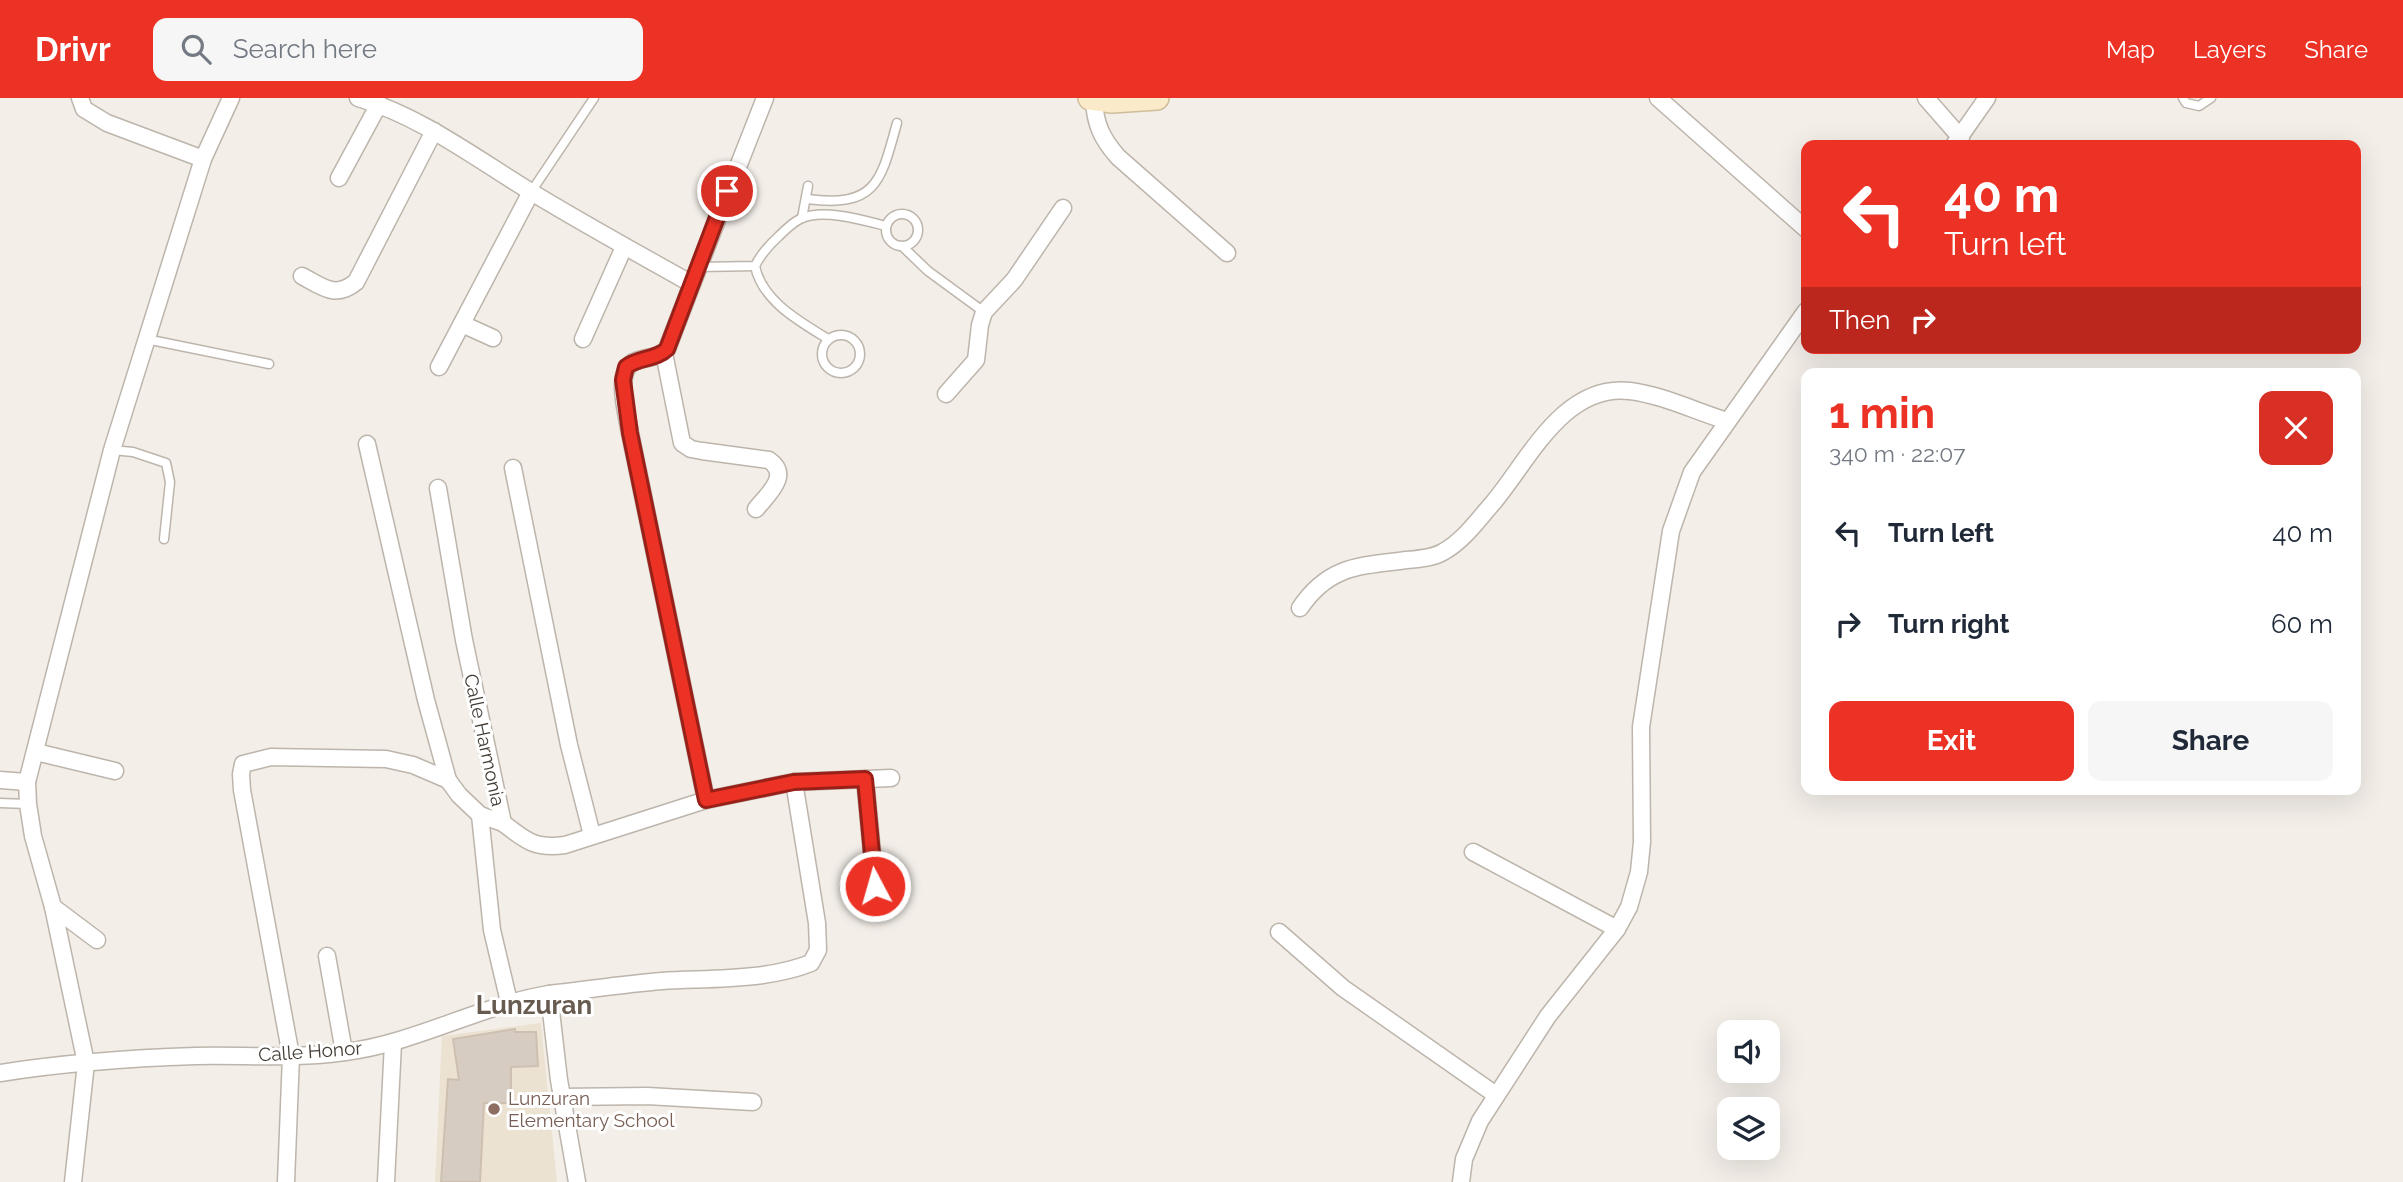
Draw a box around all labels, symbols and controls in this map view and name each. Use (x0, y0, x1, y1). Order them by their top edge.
search box (153, 18, 643, 81)
text: Drivr (35, 30, 111, 69)
icon: search (177, 30, 215, 68)
text: Search here (233, 34, 377, 64)
text: Map (2106, 35, 2155, 64)
text: Layers (2193, 35, 2266, 64)
text: Share (2304, 35, 2368, 64)
pin (697, 161, 757, 221)
text: 40 m (1944, 166, 2059, 223)
icon: left (1829, 168, 1920, 259)
icon: arrive (708, 172, 746, 210)
text: Turn left (1944, 225, 2066, 262)
icon: right (1904, 301, 1942, 339)
text: Then (1829, 305, 1890, 335)
text: 1 min (1829, 389, 1935, 438)
button: close (2259, 391, 2333, 465)
text: 340 m · 22:07 (1829, 440, 1966, 467)
icon: left (1829, 514, 1867, 552)
text: Turn left (1888, 518, 1994, 548)
text: 40 m (2272, 518, 2333, 548)
icon: right (1829, 605, 1867, 643)
text: Turn right (1888, 609, 2009, 639)
text: 60 m (2271, 609, 2333, 639)
street label: Calle Harmonia (460, 672, 510, 808)
button: Exit (1829, 701, 2074, 781)
button: Share (2088, 701, 2333, 781)
position arrow (838, 849, 912, 923)
district label: Lunzuran (476, 990, 592, 1020)
map controls (1717, 1020, 1780, 1160)
button: sound (1717, 1020, 1780, 1083)
street label: Calle Honor (257, 1036, 363, 1066)
place label: Lunzuran Elementary School (508, 1087, 675, 1131)
button: layers (1717, 1097, 1780, 1160)
marker: Lunzuran Elementary School (486, 1101, 502, 1117)

